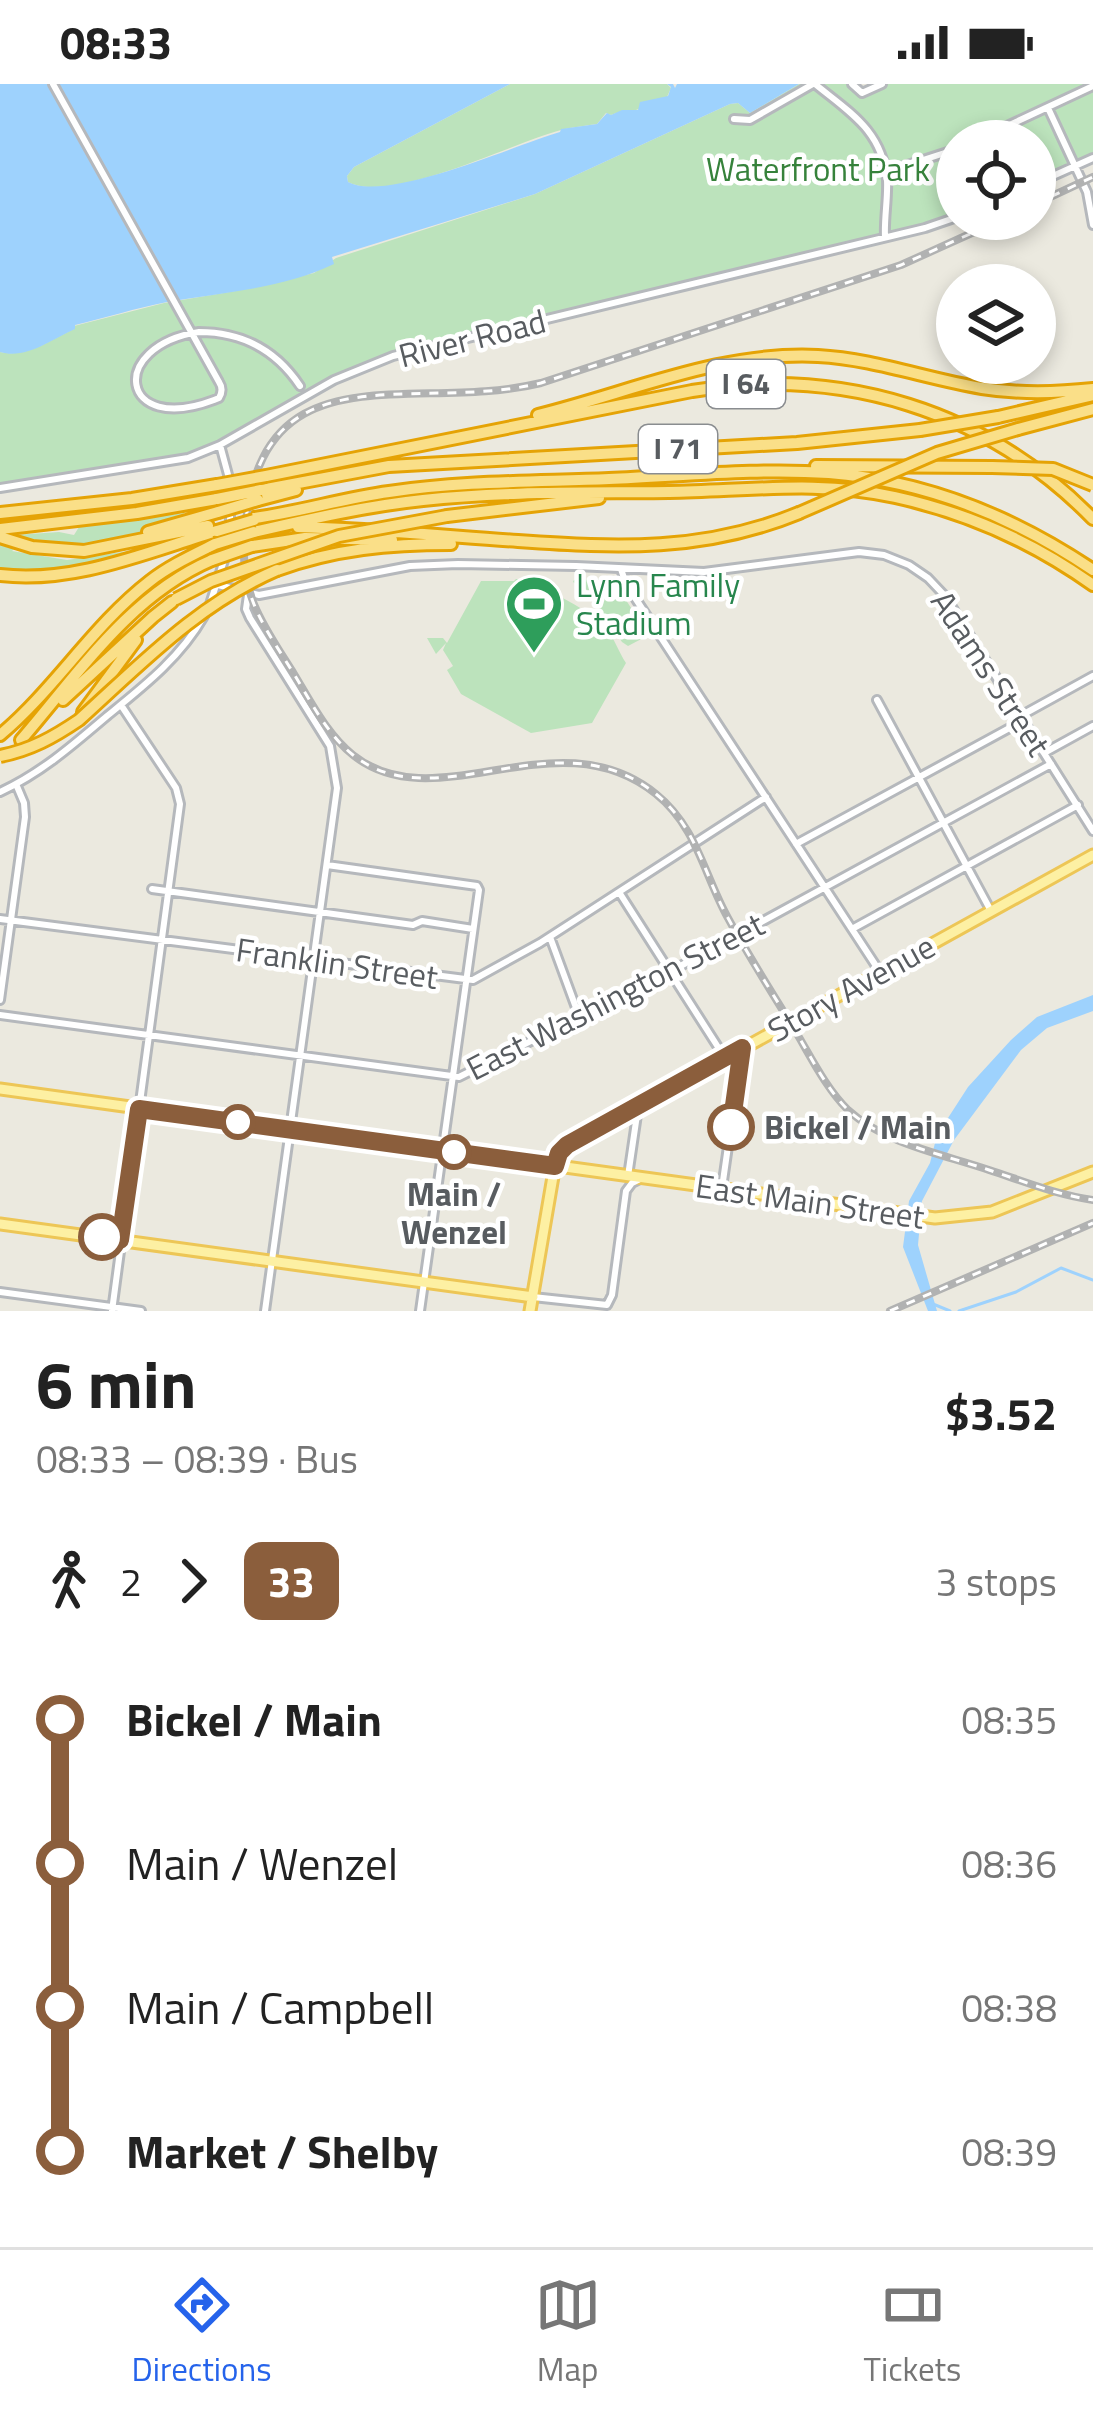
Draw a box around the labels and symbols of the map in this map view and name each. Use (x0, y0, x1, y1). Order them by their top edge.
park label: Waterfront Park (706, 144, 930, 194)
street label: River Road (393, 296, 551, 380)
road number: I 64 (707, 360, 785, 408)
road number: I 71 (639, 425, 717, 473)
place label: Lynn Family Stadium (576, 560, 740, 648)
sports icon: Lynn Family Stadium (503, 573, 565, 655)
street label: Adams Street (919, 580, 1064, 766)
street label: East Washington Street (457, 899, 773, 1093)
street label: Story Avenue (758, 921, 944, 1055)
street label: Franklin Street (233, 924, 441, 1002)
place label: Bickel / Main (764, 1102, 952, 1152)
marker: Bickel / Main (709, 1105, 753, 1149)
unlabelled marker (222, 1106, 254, 1138)
marker: Main / Wenzel (438, 1136, 470, 1168)
street label: East Main Street (692, 1160, 928, 1242)
place label: Main / Wenzel (401, 1169, 507, 1257)
unlabelled marker (80, 1215, 124, 1259)

